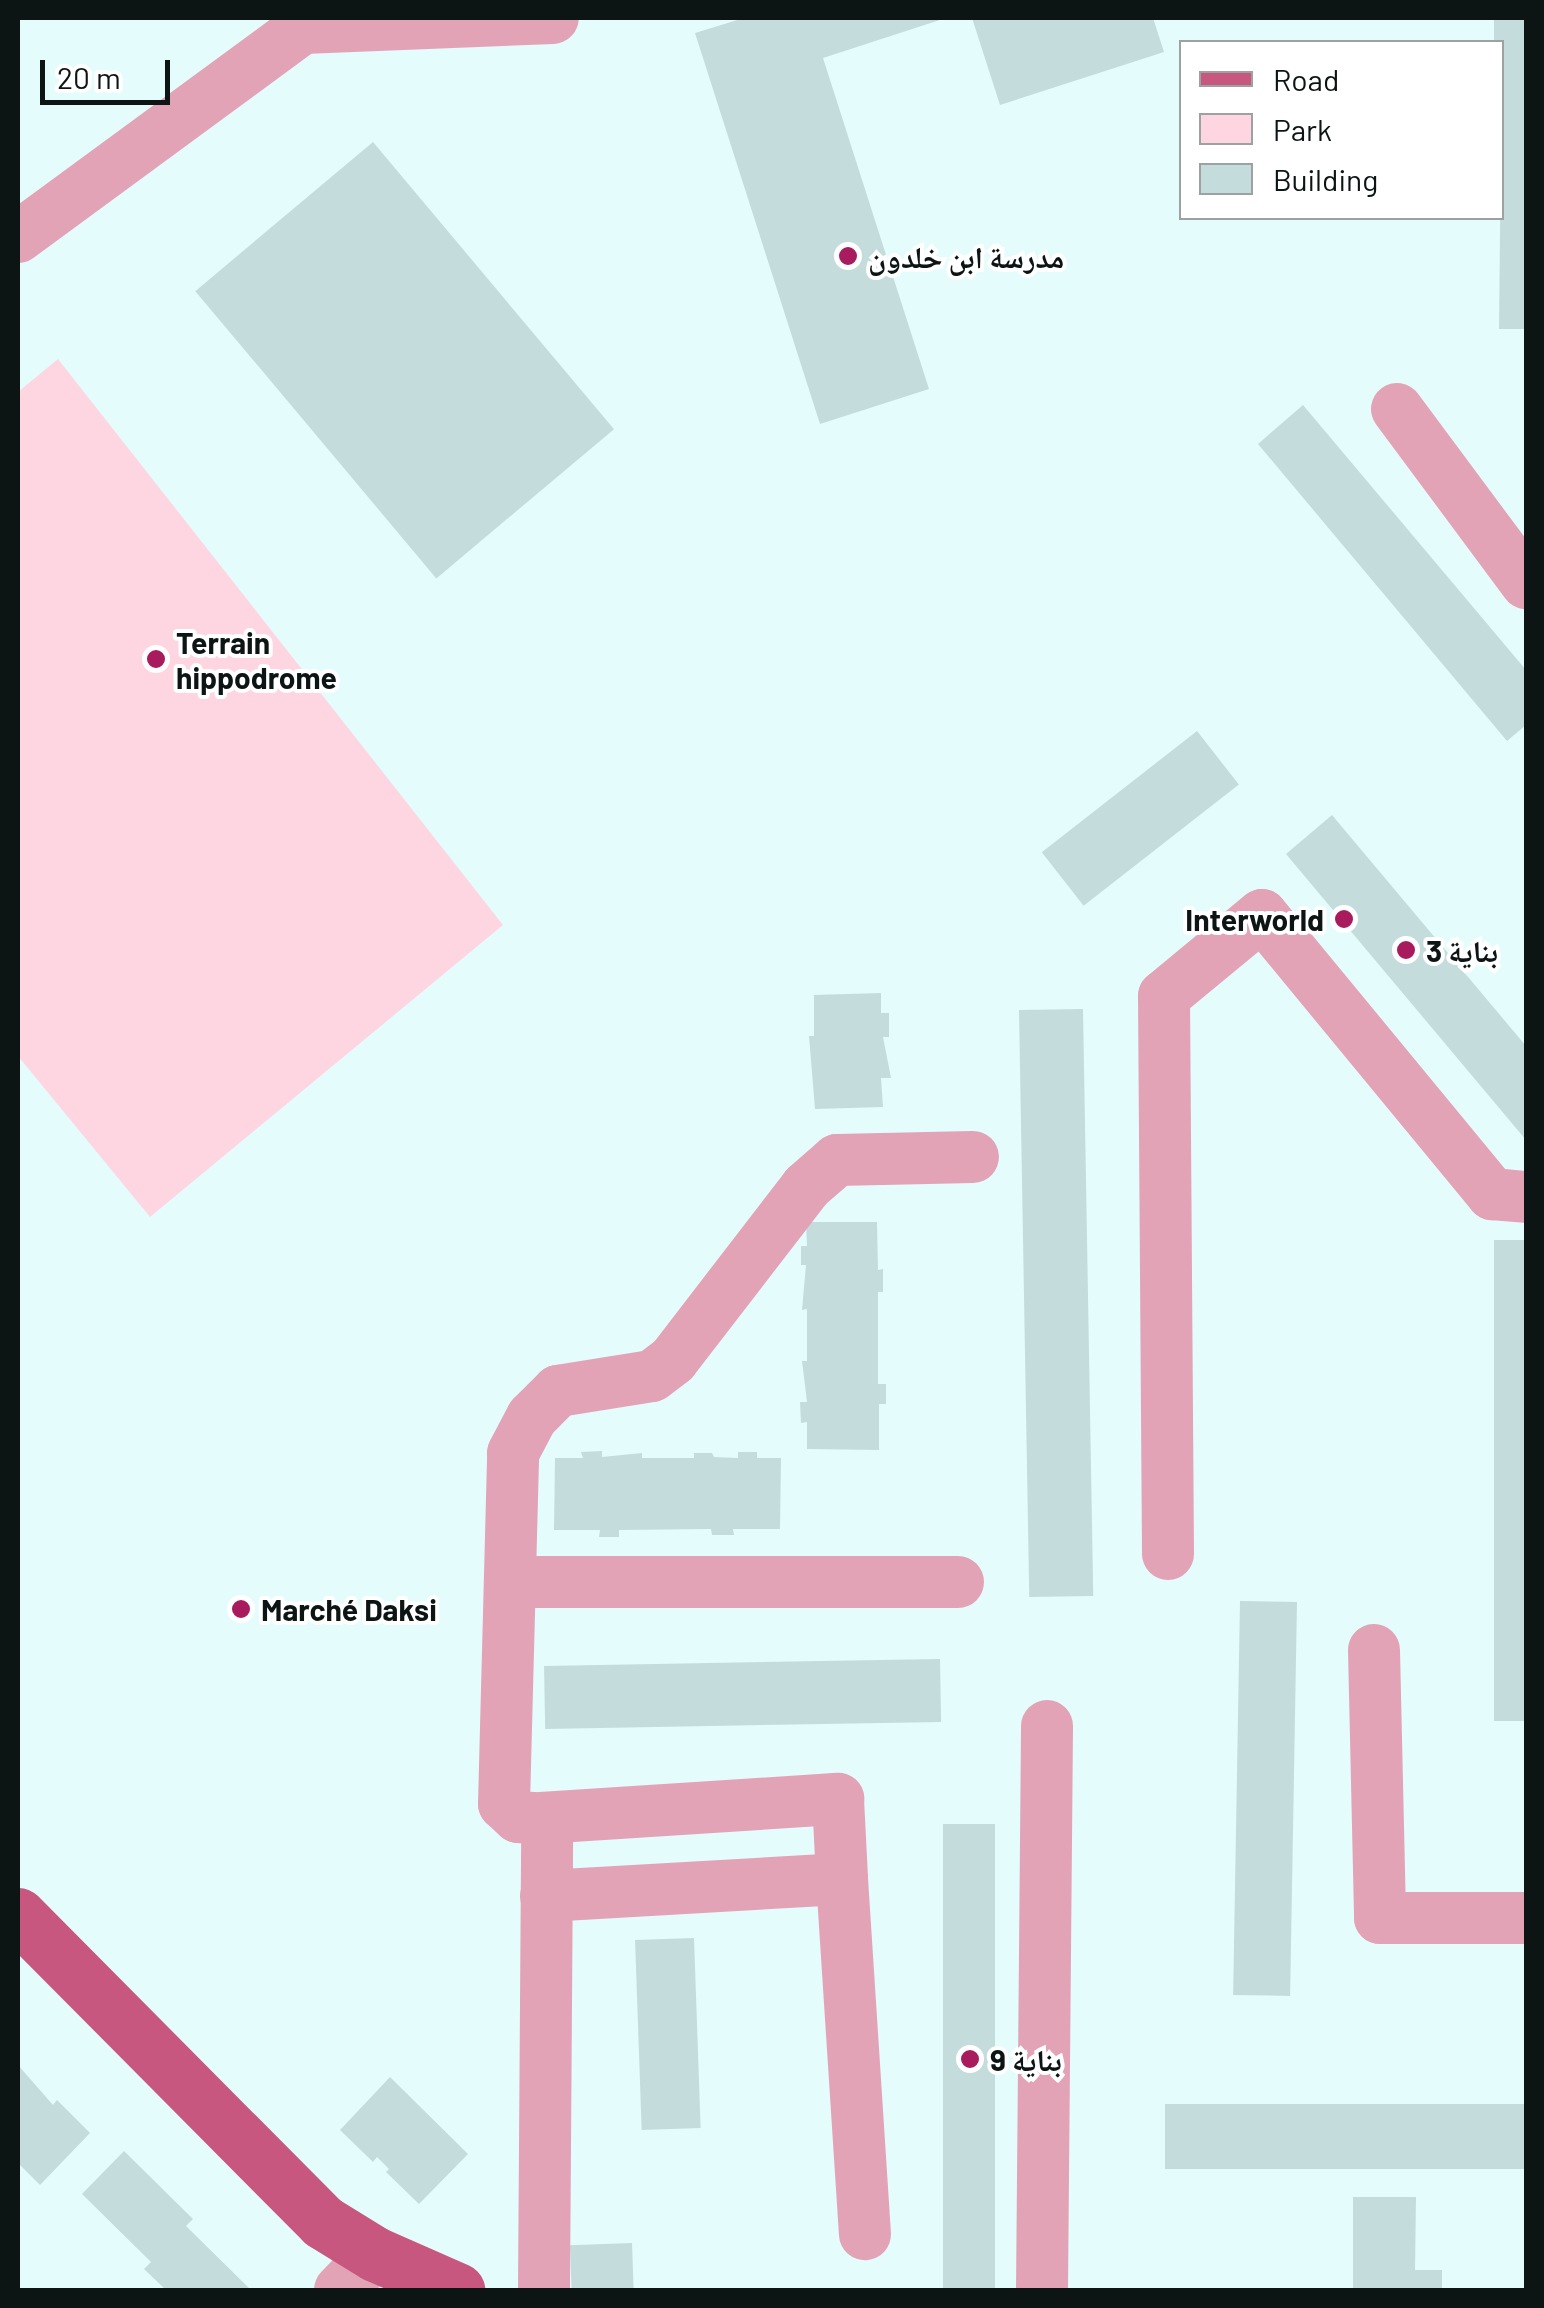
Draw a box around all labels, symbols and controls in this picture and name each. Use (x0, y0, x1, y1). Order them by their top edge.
scale bar (45, 40, 175, 102)
legend (1179, 40, 1504, 220)
text: 20 m (57, 59, 121, 95)
text: Road (1273, 61, 1339, 97)
text: Park (1273, 111, 1332, 147)
text: Building (1273, 161, 1378, 197)
place label: مدرسة ابن خلدون (868, 238, 1064, 274)
marker: مدرسة ابن خلدون (837, 245, 859, 267)
place label: Terrain hippodrome (176, 624, 337, 694)
marker: Terrain hippodrome (145, 648, 167, 670)
place label: Interworld (1185, 901, 1324, 937)
marker: Interworld (1333, 908, 1355, 930)
place label: بناية 3 (1426, 932, 1498, 968)
marker: بناية 3 (1395, 939, 1417, 961)
place label: Marché Daksi (261, 1591, 437, 1627)
marker: Marché Daksi (230, 1598, 252, 1620)
place label: بناية 9 (990, 2041, 1062, 2077)
marker: بناية 9 (959, 2048, 981, 2070)

